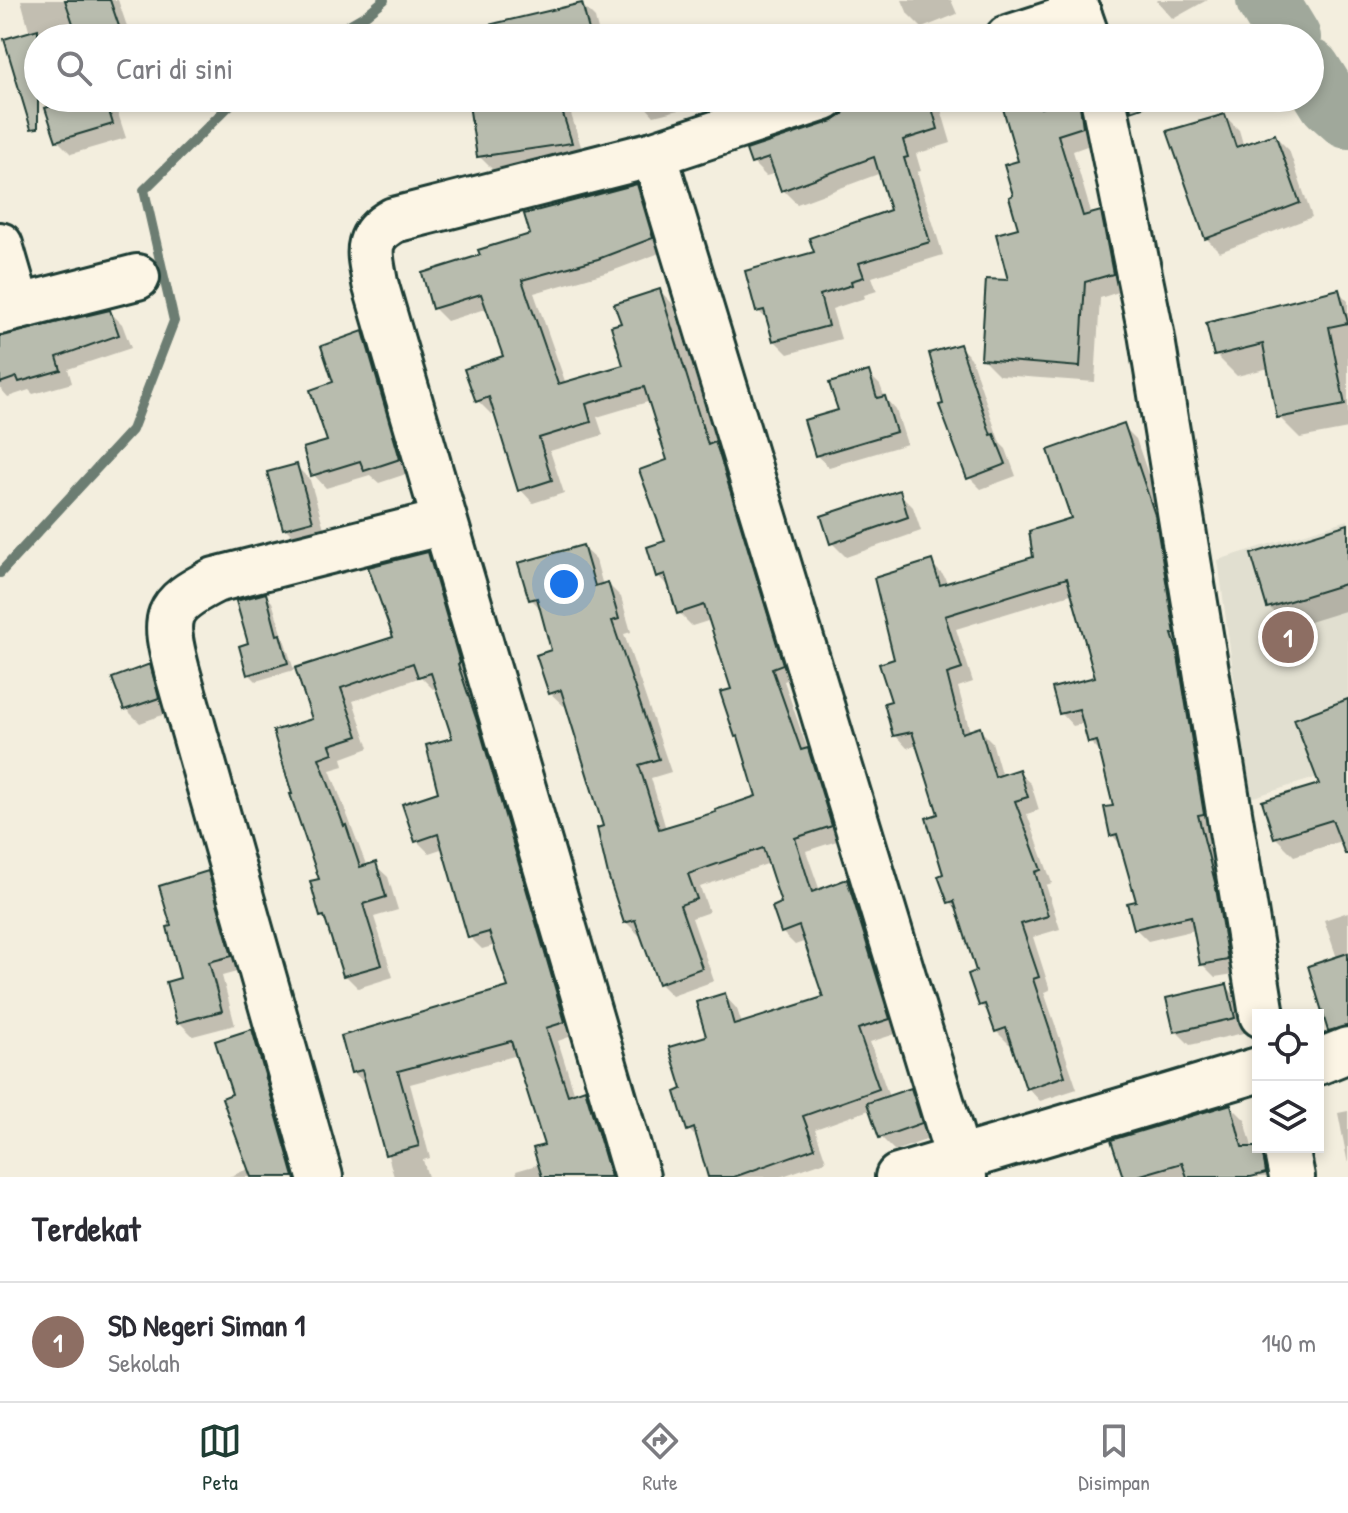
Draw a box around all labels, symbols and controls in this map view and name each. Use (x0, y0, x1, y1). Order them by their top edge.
search box (24, 24, 1324, 112)
icon: search (52, 46, 96, 90)
text: Cari di sini (116, 48, 233, 88)
your location (544, 564, 584, 604)
pin: 1 (1262, 607, 1314, 667)
map controls (1252, 1009, 1324, 1153)
button: locate (1252, 1009, 1324, 1081)
button: layers (1252, 1081, 1324, 1153)
text: Terdekat (32, 1206, 140, 1252)
text: SD Negeri Siman 1 (108, 1305, 305, 1345)
text: 1 (53, 1325, 63, 1360)
text: 140 m (1262, 1325, 1316, 1360)
text: Sekolah (108, 1345, 180, 1380)
tab: Peta (198, 1419, 242, 1497)
tab: Rute (638, 1419, 682, 1497)
tab: Disimpan (1078, 1419, 1150, 1497)

